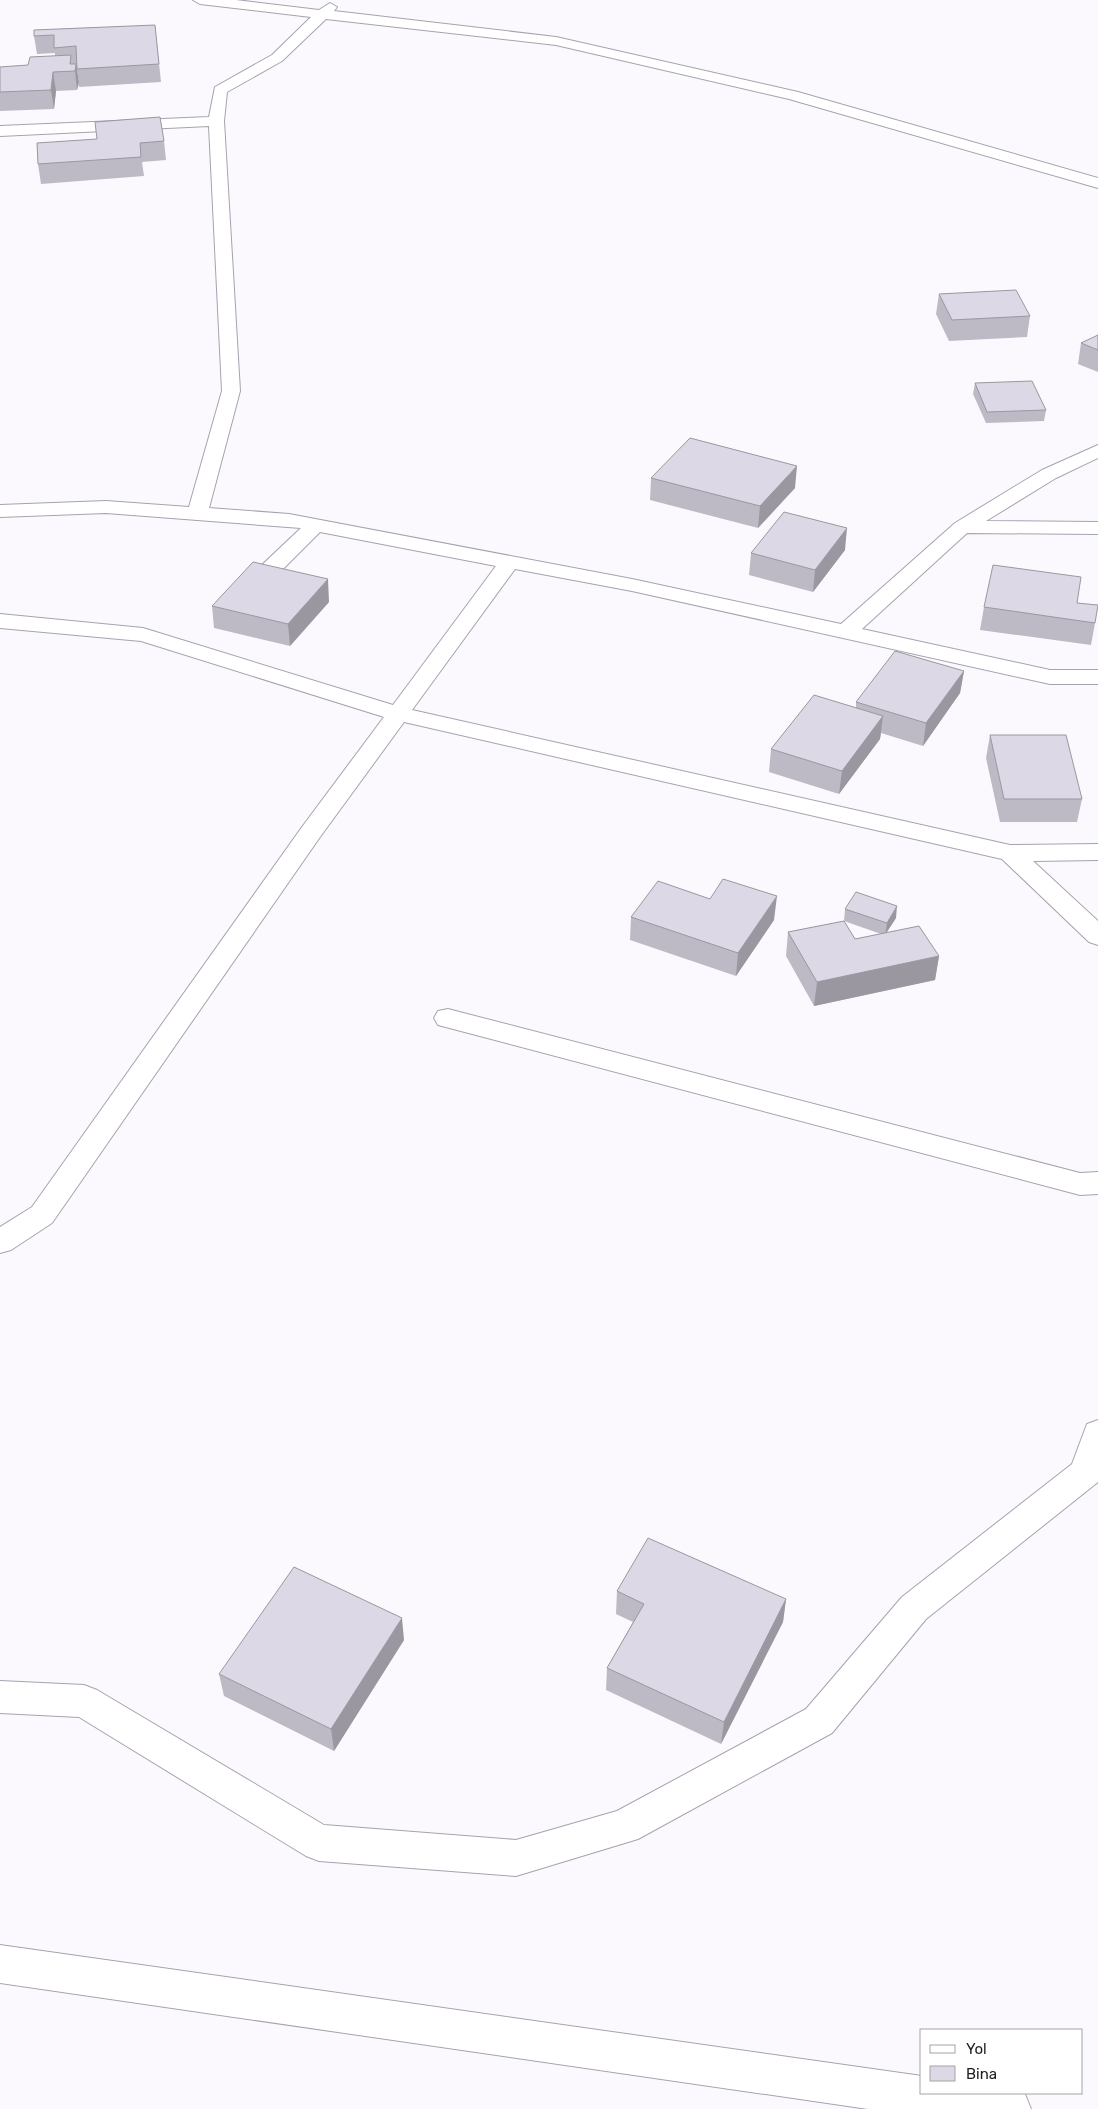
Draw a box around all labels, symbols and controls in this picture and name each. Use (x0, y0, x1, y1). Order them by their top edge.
legend (920, 2029, 1083, 2094)
text: Yol (966, 2040, 987, 2058)
text: Bina (966, 2065, 997, 2083)

